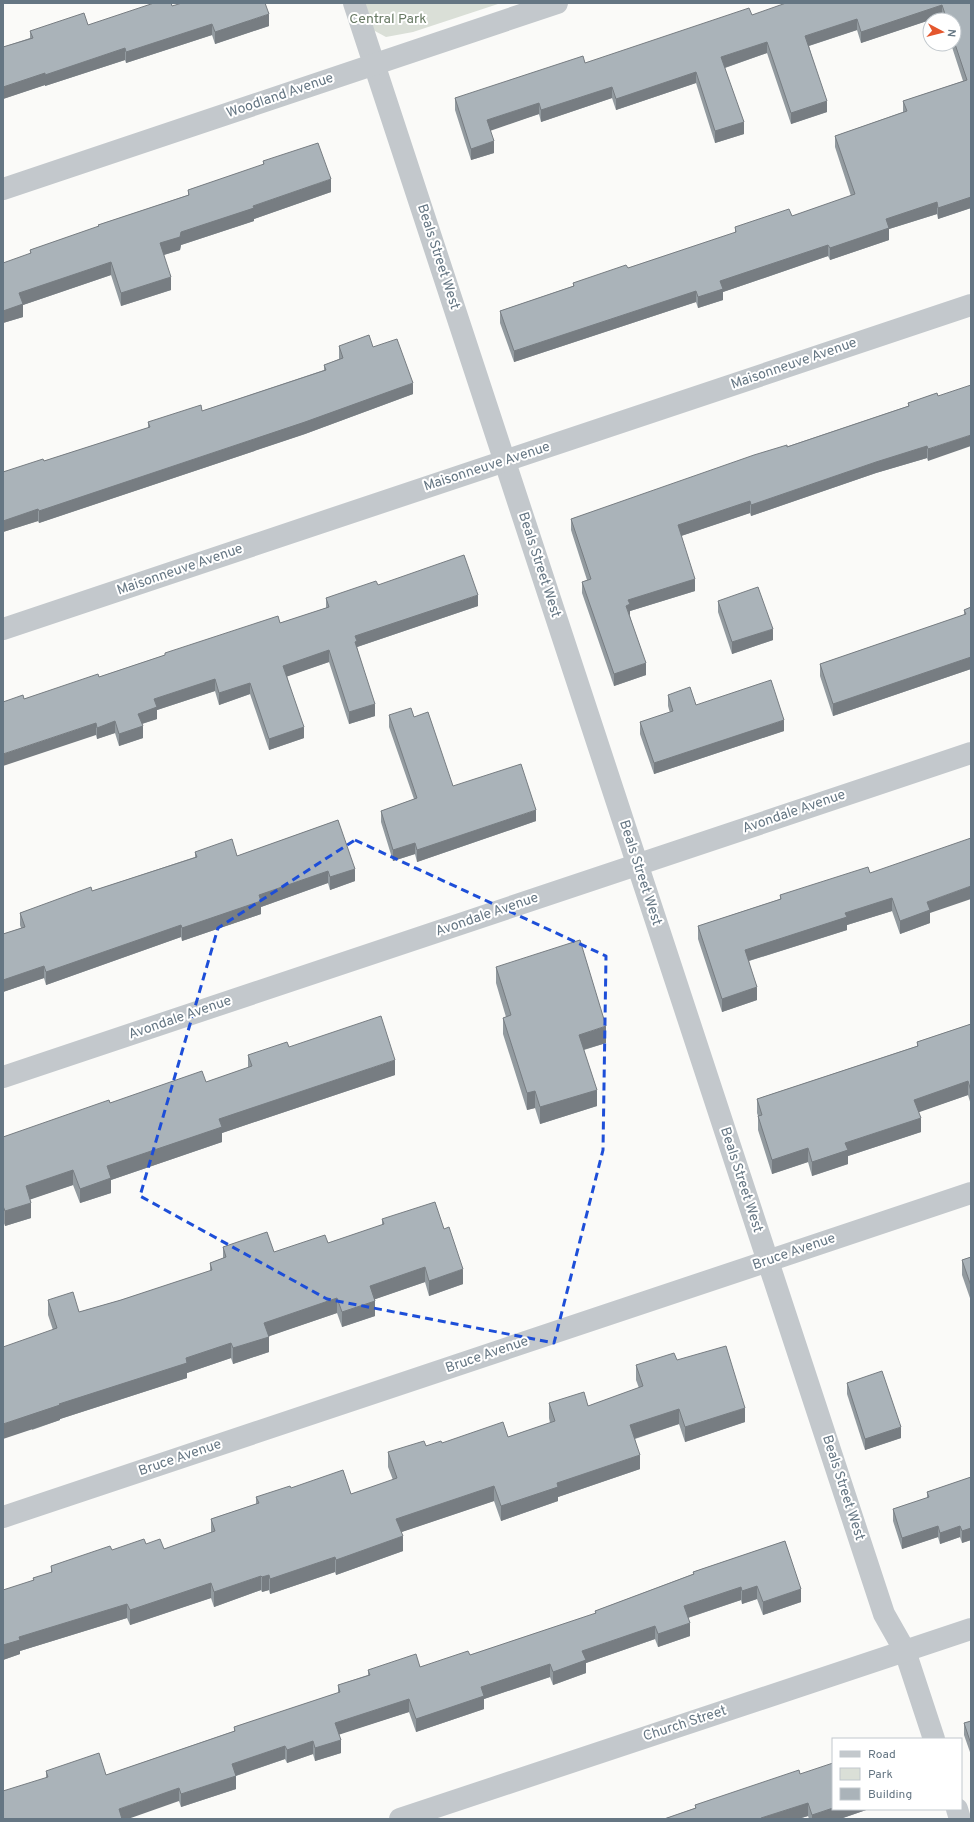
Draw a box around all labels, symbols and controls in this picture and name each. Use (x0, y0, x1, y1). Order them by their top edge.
park label: Central Park (349, 11, 427, 28)
north arrow (922, 12, 962, 52)
text: N (944, 28, 958, 38)
street label: Woodland Avenue (224, 70, 336, 122)
street label: Beals Street West (413, 202, 463, 312)
street label: Maisonneuve Avenue (729, 335, 859, 393)
street label: Maisonneuve Avenue (422, 439, 552, 495)
street label: Beals Street West (514, 510, 564, 620)
street label: Maisonneuve Avenue (115, 541, 245, 599)
street label: Avondale Avenue (740, 786, 848, 838)
street label: Beals Street West (615, 818, 665, 928)
street label: Avondale Avenue (433, 889, 541, 941)
street label: Avondale Avenue (126, 992, 234, 1044)
street label: Beals Street West (716, 1125, 766, 1235)
street label: Bruce Avenue (750, 1230, 838, 1274)
street label: Bruce Avenue (443, 1333, 531, 1377)
street label: Beals Street West (818, 1433, 868, 1543)
street label: Bruce Avenue (136, 1436, 224, 1480)
street label: Church Street (641, 1703, 729, 1745)
legend (832, 1738, 962, 1810)
text: Road (868, 1747, 896, 1763)
text: Park (868, 1767, 893, 1783)
text: Building (868, 1787, 912, 1803)

